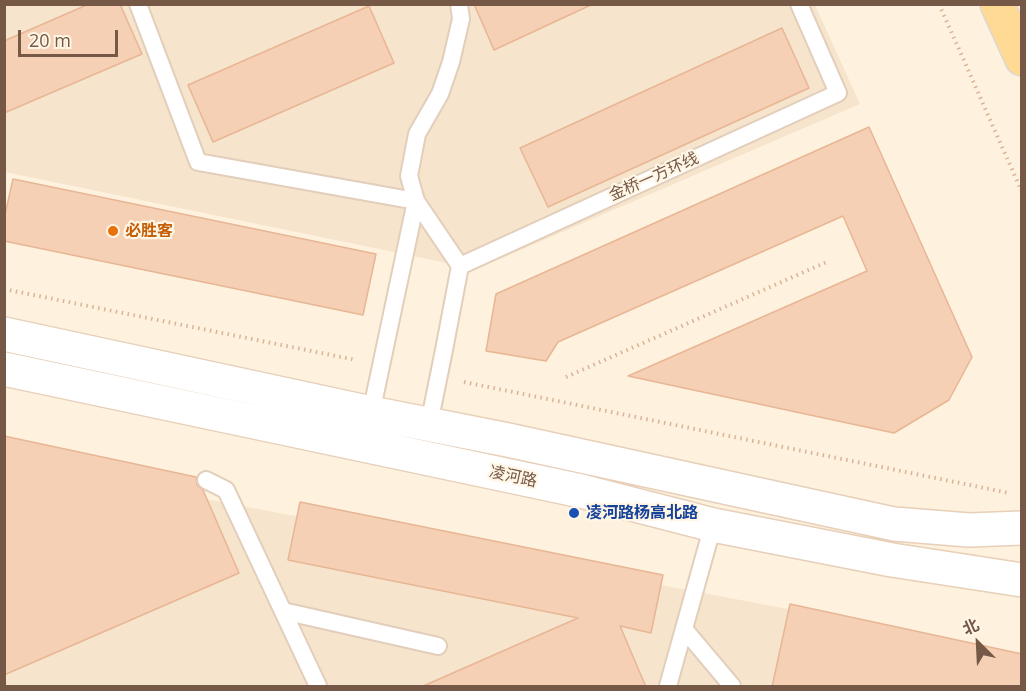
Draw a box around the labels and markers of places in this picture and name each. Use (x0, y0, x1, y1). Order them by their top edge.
place label: 必胜客 (125, 221, 173, 241)
marker: 必胜客 (106, 224, 120, 238)
place label: 凌河路杨高北路 (586, 503, 698, 523)
marker: 凌河路杨高北路 (567, 506, 581, 520)

